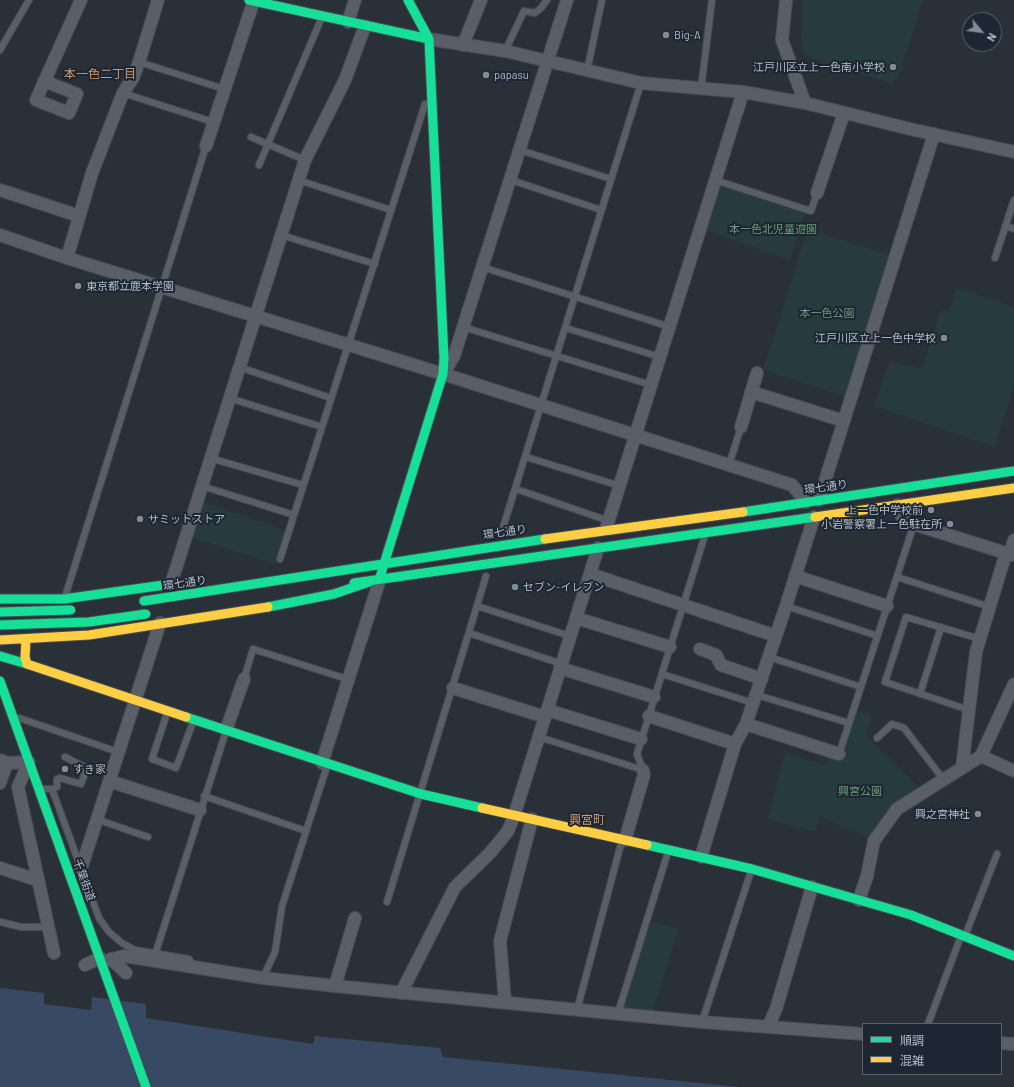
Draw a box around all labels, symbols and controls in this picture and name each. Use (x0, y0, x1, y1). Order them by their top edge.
north arrow (962, 12, 1002, 52)
place label: Big-A (674, 28, 701, 42)
marker: Big-A (661, 30, 671, 40)
text: N (985, 31, 1000, 44)
place label: 江戸川区立上一色南小学校 (753, 60, 885, 74)
marker: 江戸川区立上一色南小学校 (888, 62, 898, 72)
district label: 本一色二丁目 (64, 67, 136, 81)
place label: papasu (494, 68, 529, 82)
marker: papasu (481, 70, 491, 80)
park label: 本一色北児童遊園 (729, 222, 817, 236)
place label: 東京都立鹿本学園 (86, 279, 174, 293)
marker: 東京都立鹿本学園 (73, 281, 83, 291)
park label: 本一色公園 (800, 306, 854, 320)
place label: 江戸川区立上一色中学校 (815, 331, 936, 345)
marker: 江戸川区立上一色中学校 (939, 333, 949, 343)
street label: 環七通り (803, 477, 849, 497)
place label: 上一色中学校前 (846, 503, 923, 517)
marker: 上一色中学校前 (926, 505, 936, 515)
place label: サミットストア (148, 512, 225, 526)
marker: サミットストア (135, 514, 145, 524)
place label: 小岩警察署上一色駐在所 (821, 517, 942, 531)
marker: 小岩警察署上一色駐在所 (945, 519, 955, 529)
street label: 環七通り (482, 522, 528, 542)
street label: 環七通り (162, 573, 208, 593)
place label: セブン-イレブン (523, 580, 604, 594)
marker: セブン-イレブン (510, 582, 520, 592)
place label: すき家 (73, 762, 106, 776)
marker: すき家 (60, 764, 70, 774)
park label: 興宮公園 (838, 784, 882, 798)
place label: 興之宮神社 (915, 807, 970, 821)
marker: 興之宮神社 (973, 809, 983, 819)
district label: 興宮町 (569, 813, 605, 827)
street label: 千葉街道 (70, 857, 98, 903)
legend (862, 1023, 1002, 1075)
text: 順調 (900, 1033, 924, 1047)
text: 混雑 (900, 1053, 924, 1067)

